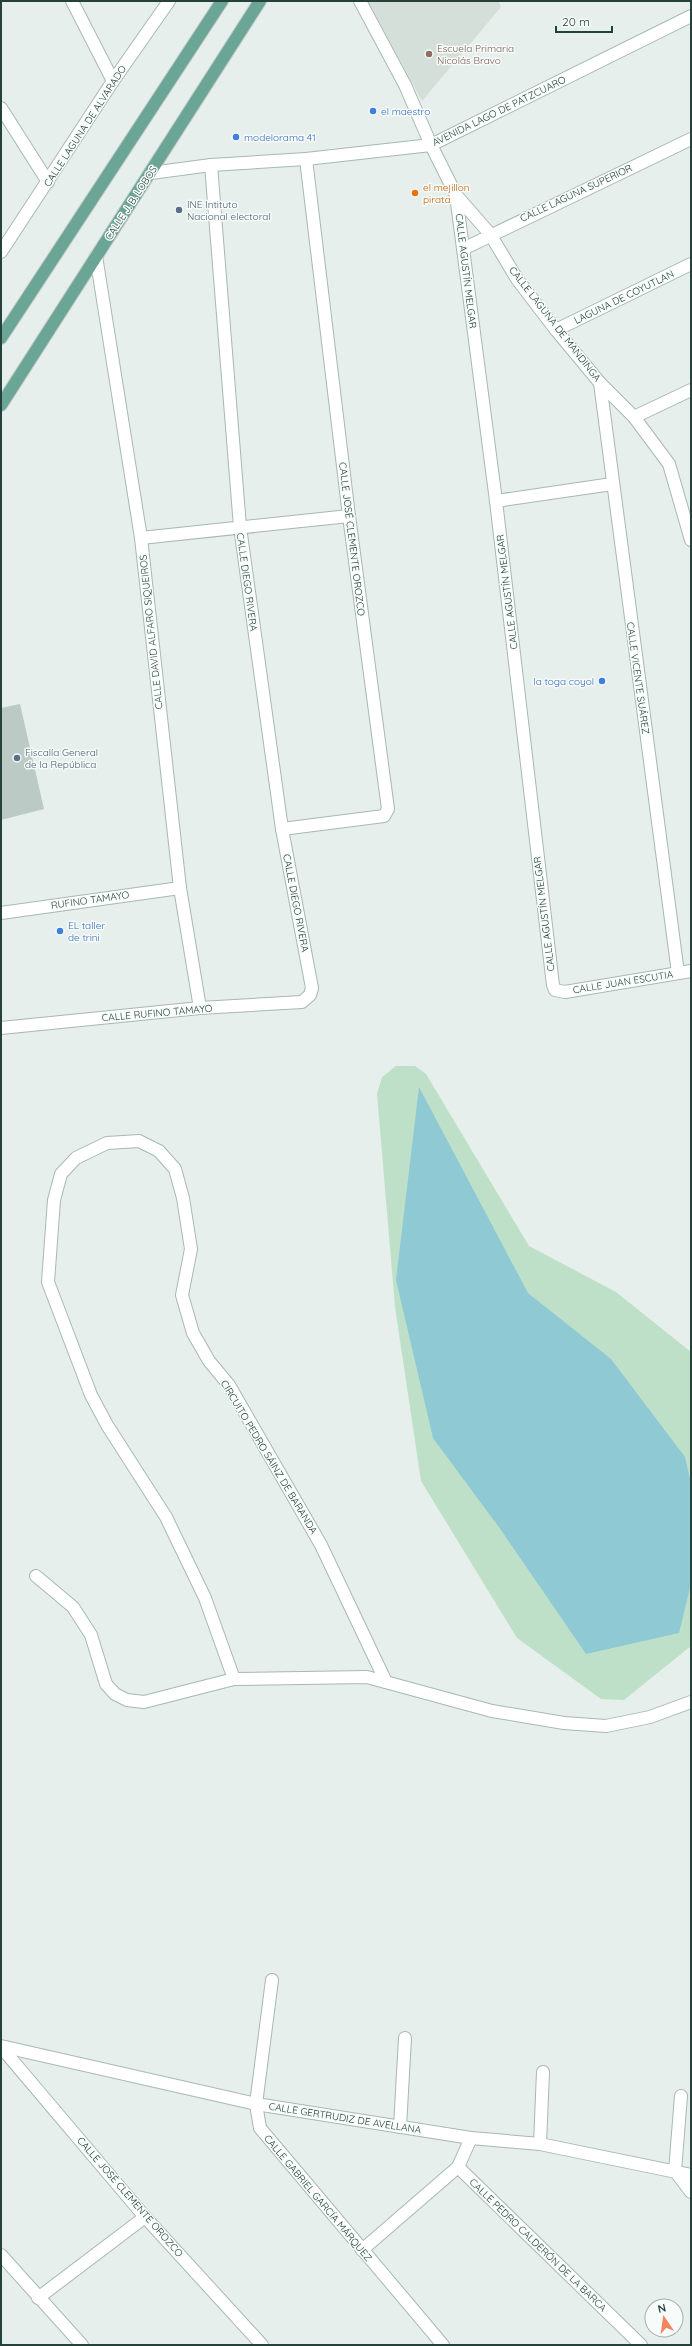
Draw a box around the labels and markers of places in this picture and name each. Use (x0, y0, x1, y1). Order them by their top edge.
place label: Escuela Primaria Nicolás Bravo (437, 42, 514, 67)
marker: Escuela Primaria Nicolás Bravo (424, 49, 434, 59)
place label: el maestro (381, 105, 430, 118)
marker: el maestro (368, 106, 378, 116)
place label: modelorama 41 (244, 131, 316, 144)
marker: modelorama 41 (231, 132, 241, 142)
place label: el mejillon pirata (423, 181, 470, 206)
marker: el mejillon pirata (410, 188, 420, 198)
place label: INE Intituto Nacional electoral (187, 198, 271, 223)
marker: INE Intituto Nacional electoral (174, 205, 184, 215)
place label: la toga coyol (533, 675, 594, 688)
marker: la toga coyol (597, 676, 607, 686)
place label: Fiscalía General de la República (25, 746, 98, 771)
marker: Fiscalía General de la República (12, 753, 22, 763)
place label: EL taller de trini (68, 919, 105, 944)
marker: EL taller de trini (55, 926, 65, 936)

